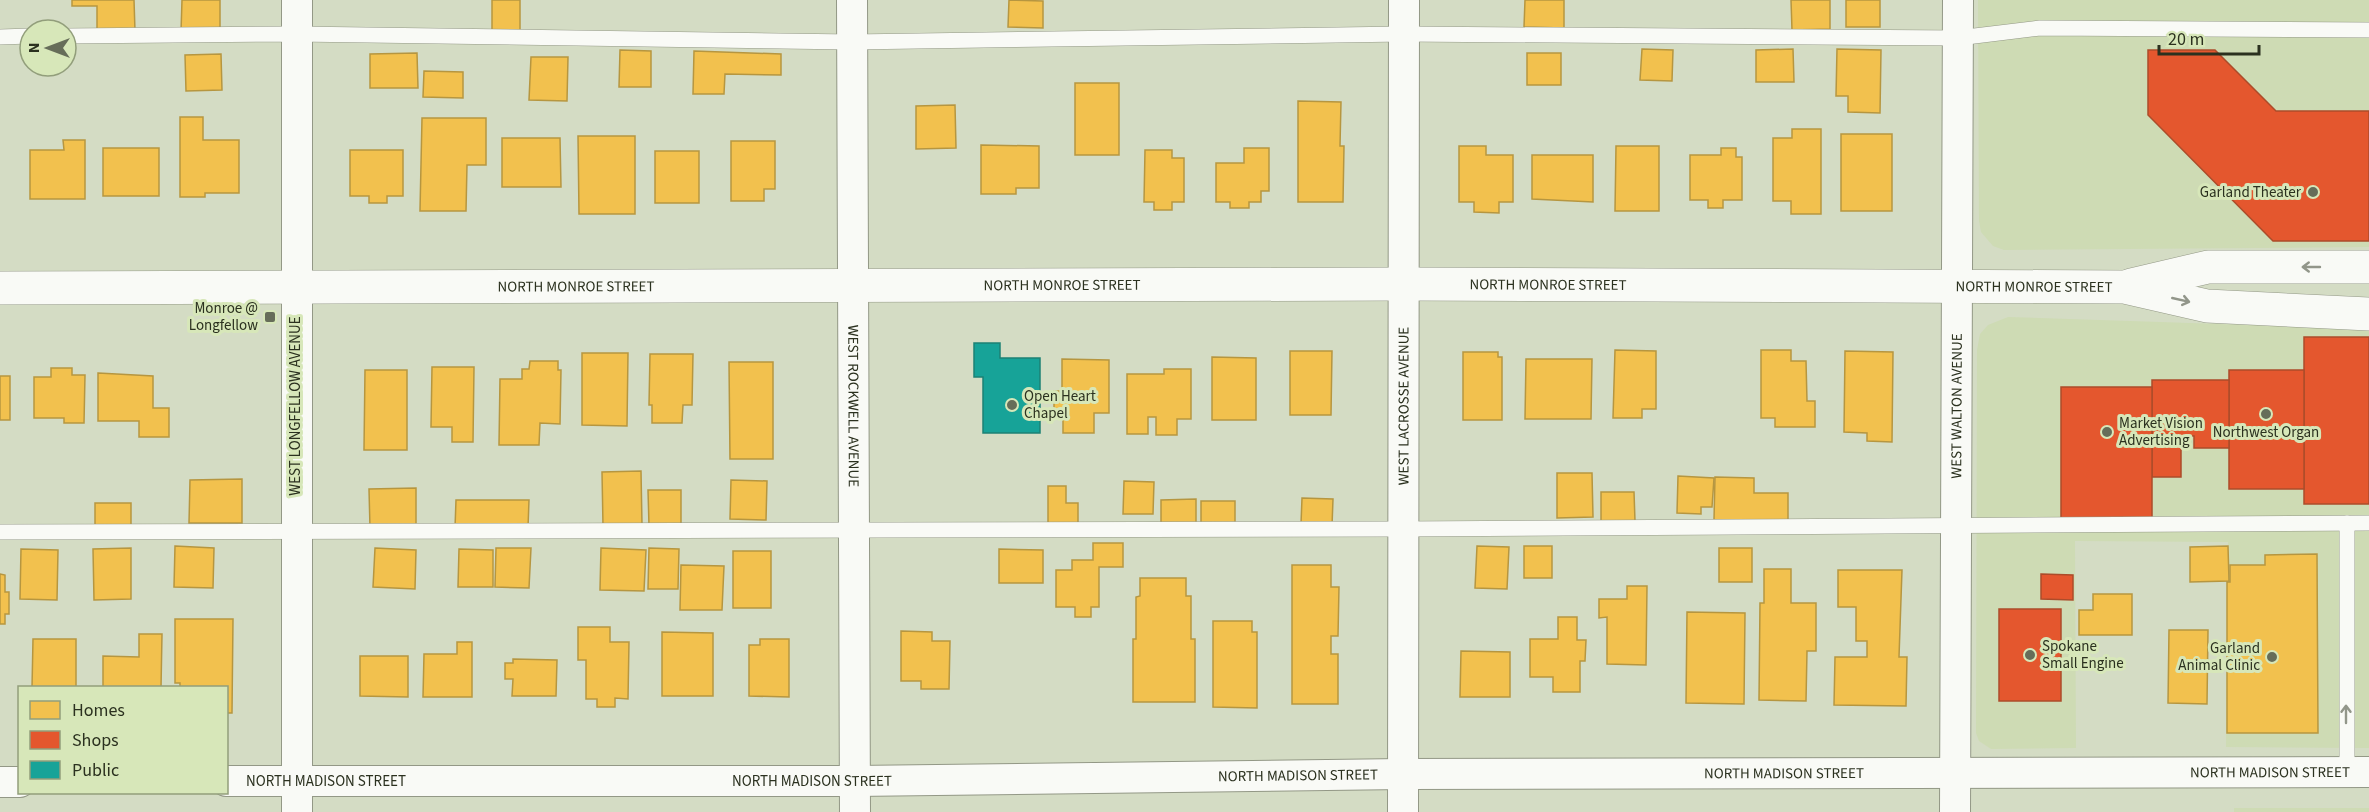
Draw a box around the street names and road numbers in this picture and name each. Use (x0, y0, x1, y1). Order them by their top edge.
street label: NORTH MONROE STREET (1469, 274, 1627, 296)
street label: NORTH MONROE STREET (983, 275, 1141, 296)
street label: NORTH MONROE STREET (497, 276, 655, 298)
street label: NORTH MONROE STREET (1955, 276, 2113, 298)
street label: WEST LONGFELLOW AVENUE (285, 316, 306, 496)
street label: WEST ROCKWELL AVENUE (842, 325, 864, 487)
street label: WEST LACROSSE AVENUE (1393, 327, 1415, 485)
street label: WEST WALTON AVENUE (1946, 333, 1968, 479)
street label: NORTH MADISON STREET (2190, 762, 2350, 783)
street label: NORTH MADISON STREET (1704, 763, 1864, 784)
street label: NORTH MADISON STREET (1218, 764, 1378, 787)
street label: NORTH MADISON STREET (246, 771, 406, 792)
street label: NORTH MADISON STREET (732, 771, 892, 792)

